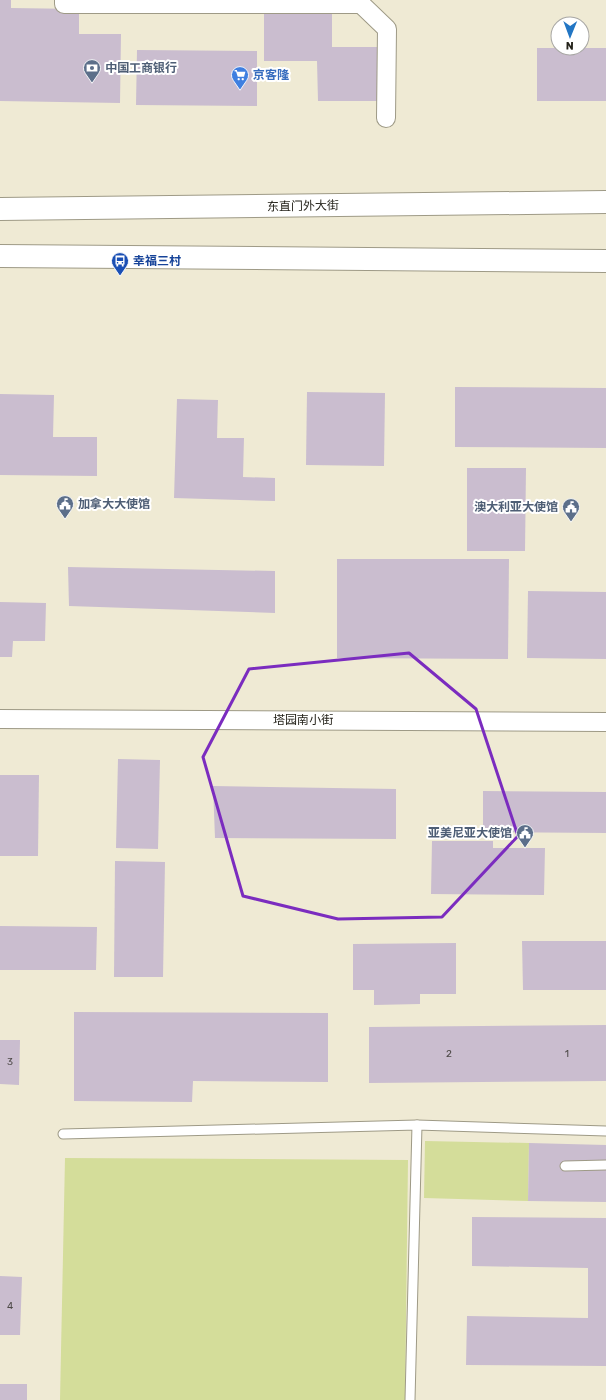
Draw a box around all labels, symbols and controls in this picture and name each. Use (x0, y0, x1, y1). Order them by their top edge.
north arrow (550, 16, 590, 56)
text: N (566, 39, 574, 52)
bank icon: 中国工商银行 (82, 58, 102, 83)
place label: 中国工商银行 (105, 61, 177, 75)
supermarket icon: 京客隆 (230, 65, 250, 90)
place label: 京客隆 (253, 68, 290, 82)
street label: 东直门外大街 (267, 198, 339, 214)
bus stop icon: 幸福三村 (110, 251, 130, 276)
place label: 幸福三村 (133, 254, 181, 268)
public building icon: 加拿大大使馆 (55, 494, 75, 519)
place label: 加拿大大使馆 (78, 497, 150, 511)
public building icon: 澳大利亚大使馆 (561, 497, 581, 522)
place label: 澳大利亚大使馆 (474, 500, 558, 514)
street label: 塔园南小街 (273, 713, 333, 727)
public building icon: 亚美尼亚大使馆 (515, 823, 535, 848)
place label: 亚美尼亚大使馆 (428, 826, 512, 840)
house number: 2 (446, 1048, 452, 1060)
house number: 1 (565, 1048, 569, 1060)
house number: 3 (7, 1056, 13, 1068)
house number: 4 (7, 1300, 13, 1312)

